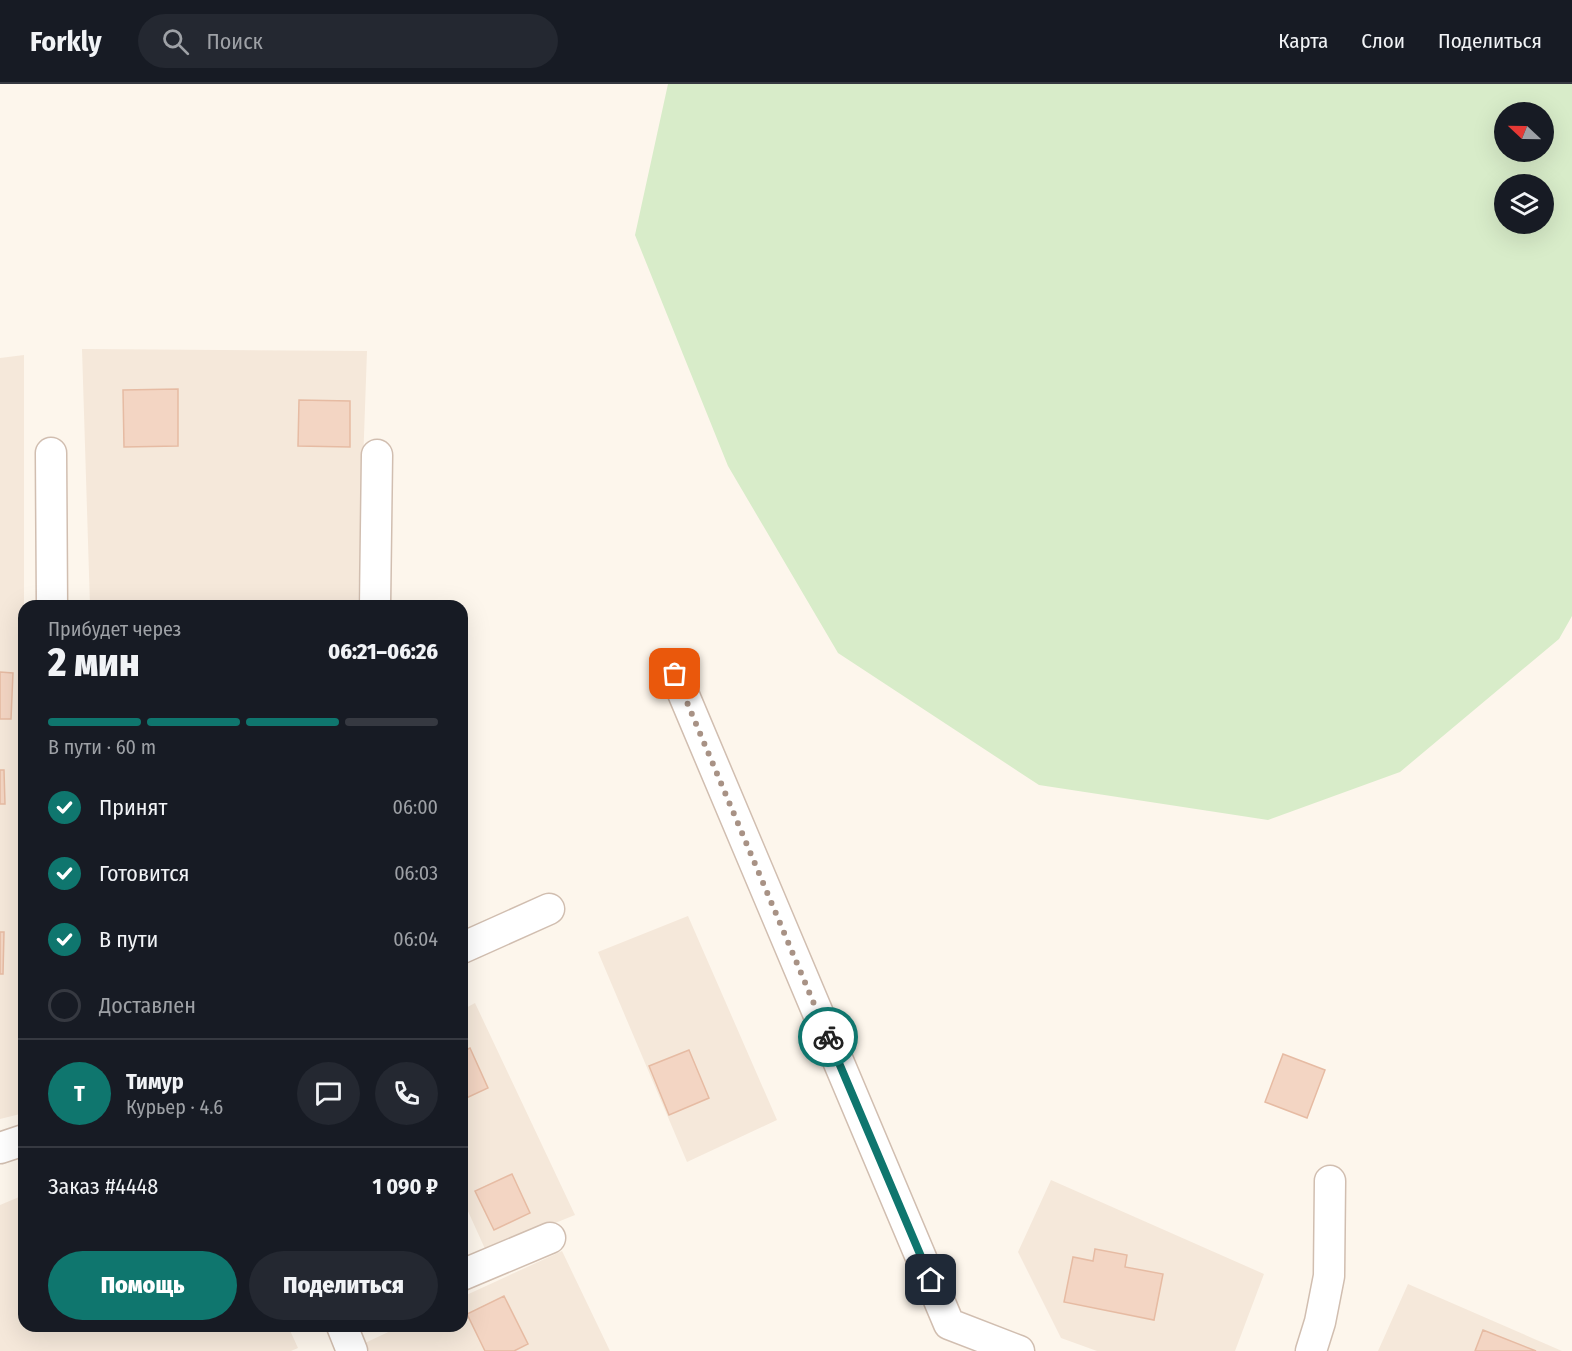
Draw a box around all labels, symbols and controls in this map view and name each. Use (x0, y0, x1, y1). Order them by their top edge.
search box (138, 14, 558, 68)
text: Forkly (30, 25, 102, 58)
icon: search (159, 25, 192, 58)
text: Поиск (207, 28, 263, 55)
text: Карта (1278, 28, 1328, 54)
text: Слои (1361, 28, 1405, 54)
text: Поделиться (1438, 28, 1542, 54)
north arrow (1494, 102, 1554, 162)
map controls (1494, 102, 1554, 234)
button: layers (1494, 174, 1554, 234)
text: Прибудет через (48, 617, 181, 641)
text: 06:21–06:26 (328, 638, 438, 665)
text: 2 мин (48, 640, 140, 686)
pin (649, 648, 700, 699)
icon: bag (658, 657, 691, 690)
text: В пути · 60 m (48, 735, 156, 759)
icon: check (48, 791, 81, 824)
text: Принят (99, 794, 167, 821)
text: 06:00 (393, 795, 438, 819)
icon: check (48, 857, 81, 890)
text: Готовится (99, 860, 190, 887)
text: 06:03 (394, 861, 438, 885)
icon: check (48, 923, 81, 956)
text: В пути (99, 926, 158, 953)
text: 06:04 (393, 927, 438, 951)
text: Доставлен (99, 992, 196, 1019)
courier (798, 1007, 858, 1067)
icon: bike (812, 1021, 845, 1054)
button: chat (297, 1062, 360, 1125)
button: phone (375, 1062, 438, 1125)
text: Тимур (126, 1068, 184, 1095)
text: Т (74, 1080, 85, 1107)
text: Курьер · 4.6 (126, 1095, 223, 1119)
text: Заказ #4448 (48, 1173, 158, 1200)
text: 1 090 ₽ (372, 1173, 438, 1200)
button: Помощь (48, 1251, 237, 1320)
button: Поделиться (249, 1251, 438, 1320)
pin (905, 1254, 956, 1305)
icon: home (914, 1263, 947, 1296)

